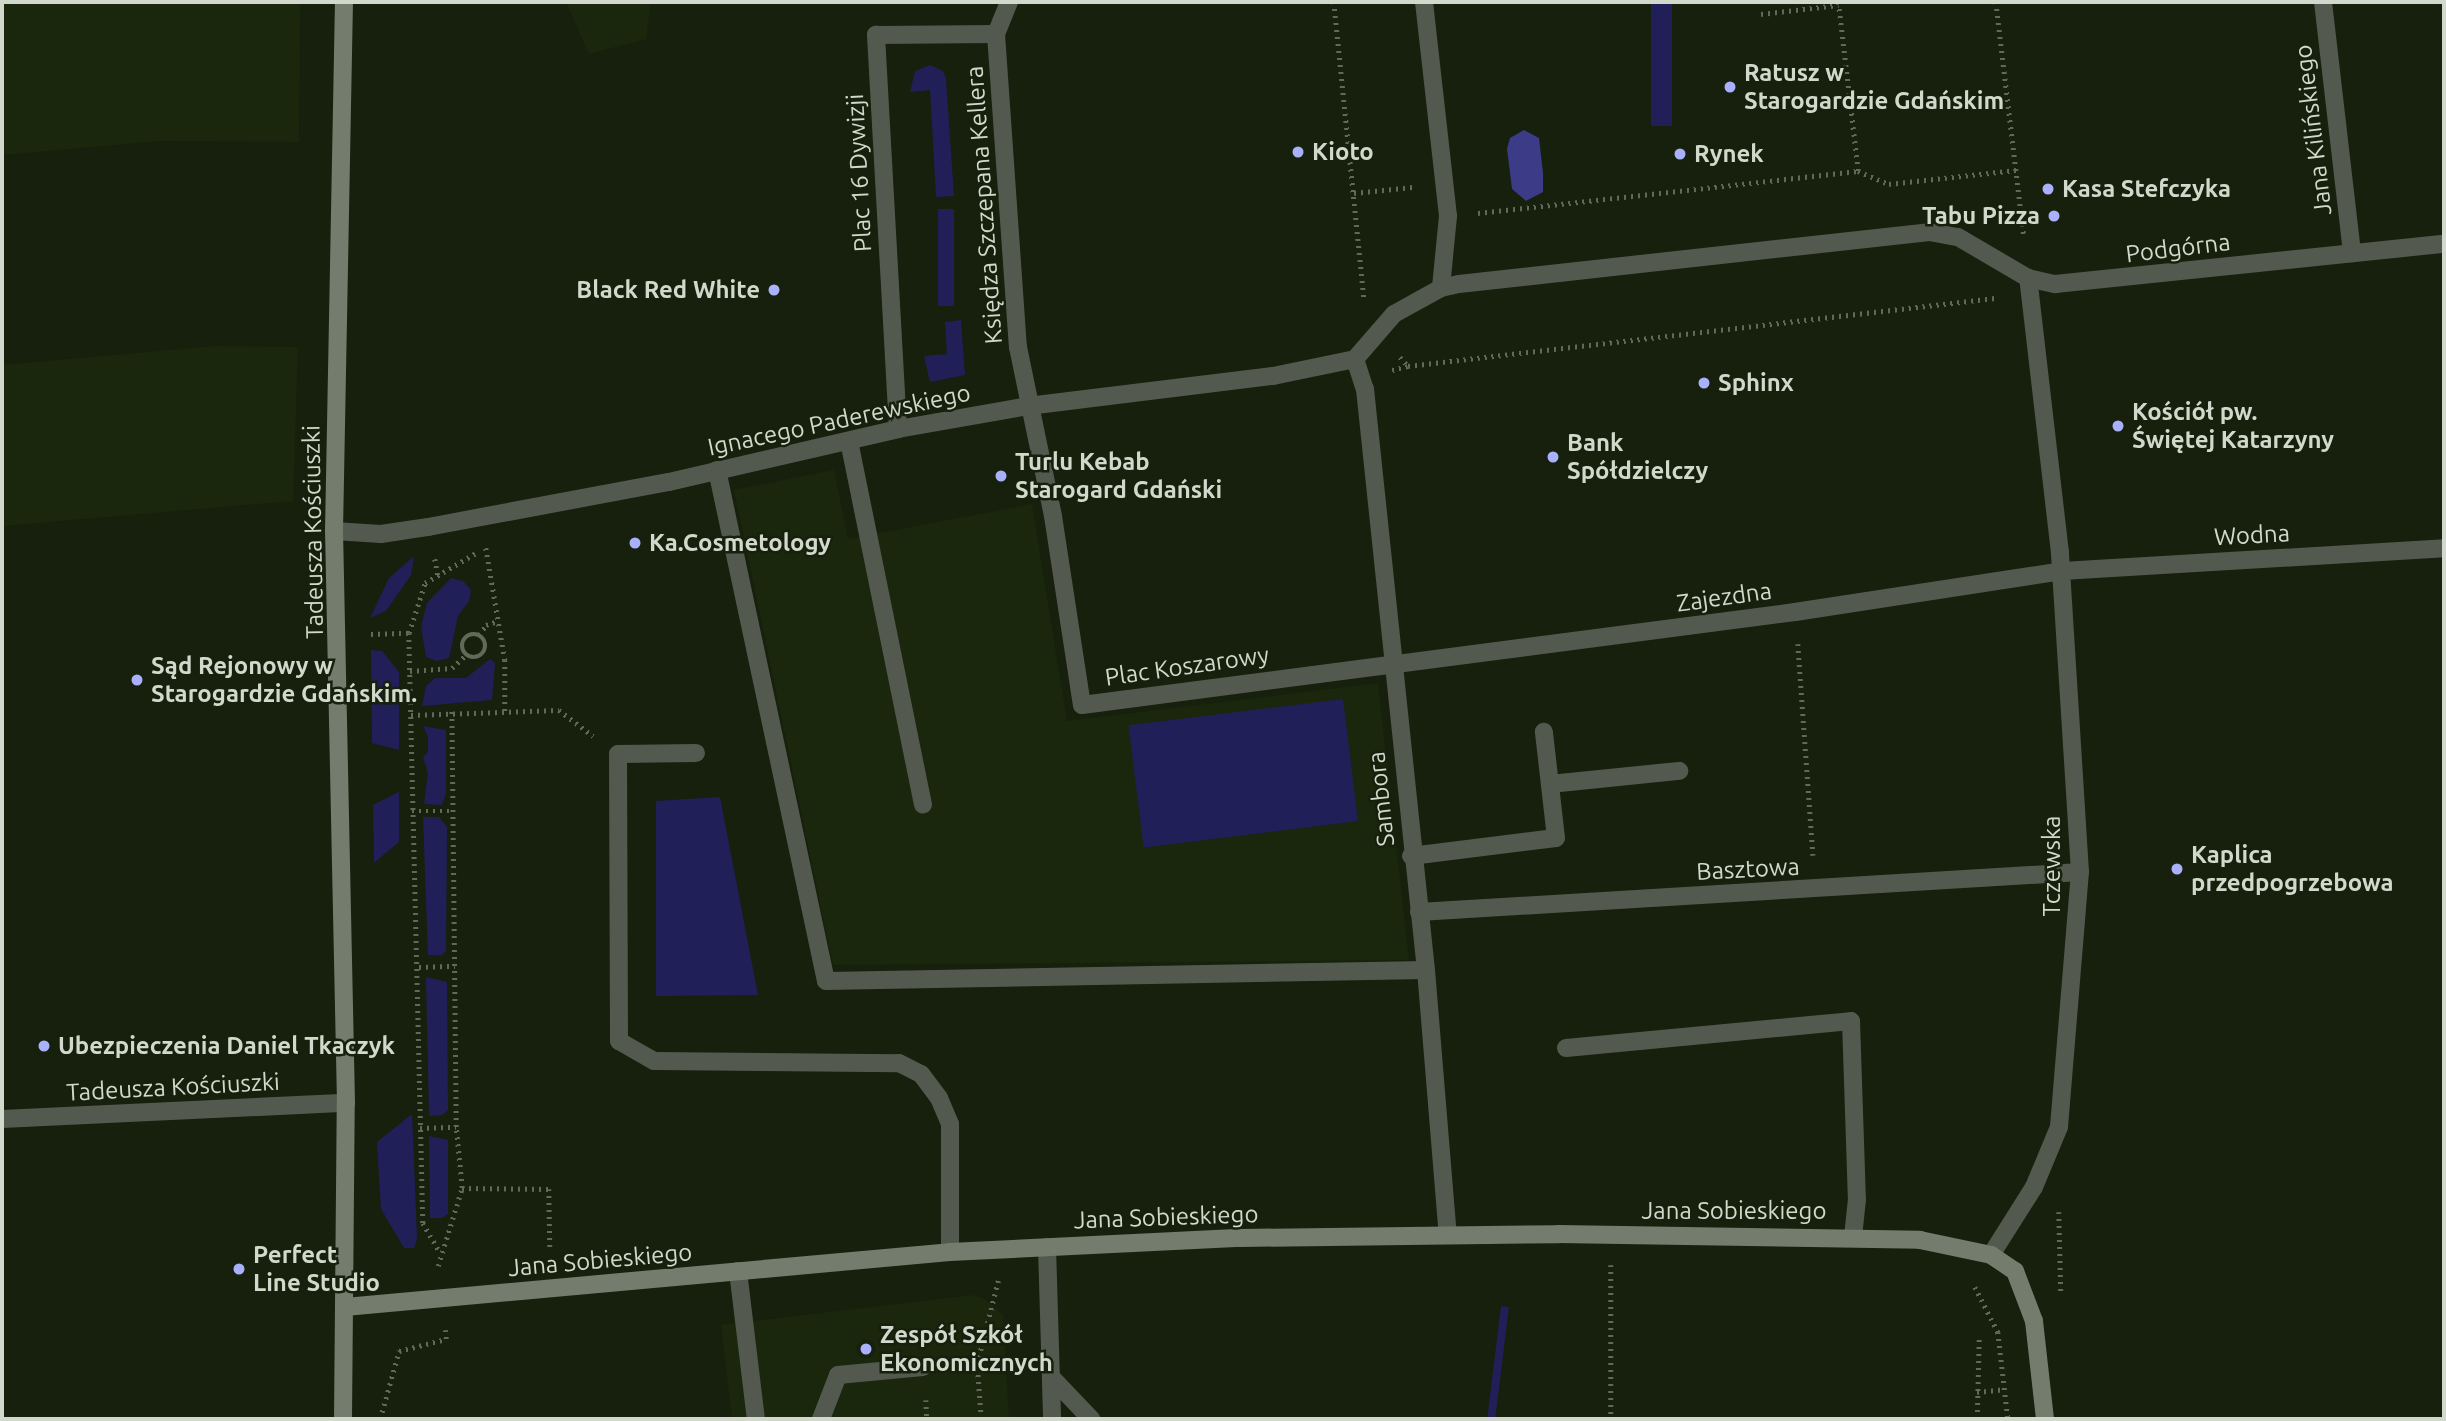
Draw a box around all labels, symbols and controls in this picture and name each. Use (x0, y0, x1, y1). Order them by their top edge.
street label: Jana Kilińskiego (2288, 43, 2338, 217)
place label: Ratusz w Starogardzie Gdańskim (1744, 59, 2004, 115)
street label: Księdza Szczepana Kellera (960, 65, 1008, 345)
marker: Ratusz w Starogardzie Gdańskim (1722, 79, 1738, 95)
street label: Plac 16 Dywizji (840, 93, 878, 253)
place label: Kioto (1312, 138, 1374, 166)
place label: Rynek (1694, 140, 1764, 168)
marker: Kioto (1290, 144, 1306, 160)
marker: Rynek (1672, 146, 1688, 162)
place label: Kasa Stefczyka (2062, 175, 2231, 203)
marker: Kasa Stefczyka (2040, 181, 2056, 197)
place label: Tabu Pizza (1922, 202, 2040, 230)
marker: Tabu Pizza (2046, 208, 2062, 224)
street label: Podgórna (2124, 227, 2232, 269)
place label: Black Red White (576, 276, 760, 304)
marker: Black Red White (766, 282, 782, 298)
place label: Sphinx (1718, 369, 1794, 397)
marker: Sphinx (1696, 375, 1712, 391)
street label: Ignacego Paderewskiego (705, 378, 973, 462)
place label: Kościół pw. Świętej Katarzyny (2132, 398, 2334, 454)
marker: Kościół pw. Świętej Katarzyny (2110, 418, 2126, 434)
street label: Tadeusza Kościuszki (297, 425, 329, 639)
place label: Bank Spółdzielczy (1567, 429, 1708, 485)
place label: Turlu Kebab Starogard Gdański (1015, 448, 1222, 504)
marker: Bank Spółdzielczy (1545, 449, 1561, 465)
marker: Turlu Kebab Starogard Gdański (993, 468, 1009, 484)
street label: Wodna (2213, 519, 2291, 551)
place label: Ka.Cosmetology (649, 529, 831, 557)
marker: Ka.Cosmetology (627, 535, 643, 551)
street label: Zajezdna (1675, 576, 1773, 618)
street label: Plac Koszarowy (1103, 640, 1271, 692)
place label: Sąd Rejonowy w Starogardzie Gdańskim. (151, 652, 417, 708)
marker: Sąd Rejonowy w Starogardzie Gdańskim. (129, 672, 145, 688)
street label: Sambora (1362, 750, 1400, 848)
street label: Tczewska (2038, 816, 2066, 916)
place label: Kaplica przedpogrzebowa (2191, 841, 2394, 897)
street label: Basztowa (1696, 852, 1800, 886)
marker: Kaplica przedpogrzebowa (2169, 861, 2185, 877)
place label: Ubezpieczenia Daniel Tkaczyk (58, 1032, 395, 1060)
marker: Ubezpieczenia Daniel Tkaczyk (36, 1038, 52, 1054)
street label: Tadeusza Kościuszki (65, 1067, 281, 1107)
street label: Jana Sobieskiego (1642, 1197, 1826, 1225)
street label: Jana Sobieskiego (1073, 1199, 1259, 1235)
street label: Jana Sobieskiego (507, 1238, 693, 1282)
place label: Perfect Line Studio (253, 1241, 380, 1297)
marker: Perfect Line Studio (231, 1261, 247, 1277)
place label: Zespół Szkół Ekonomicznych (880, 1321, 1053, 1377)
marker: Zespół Szkół Ekonomicznych (858, 1341, 874, 1357)

